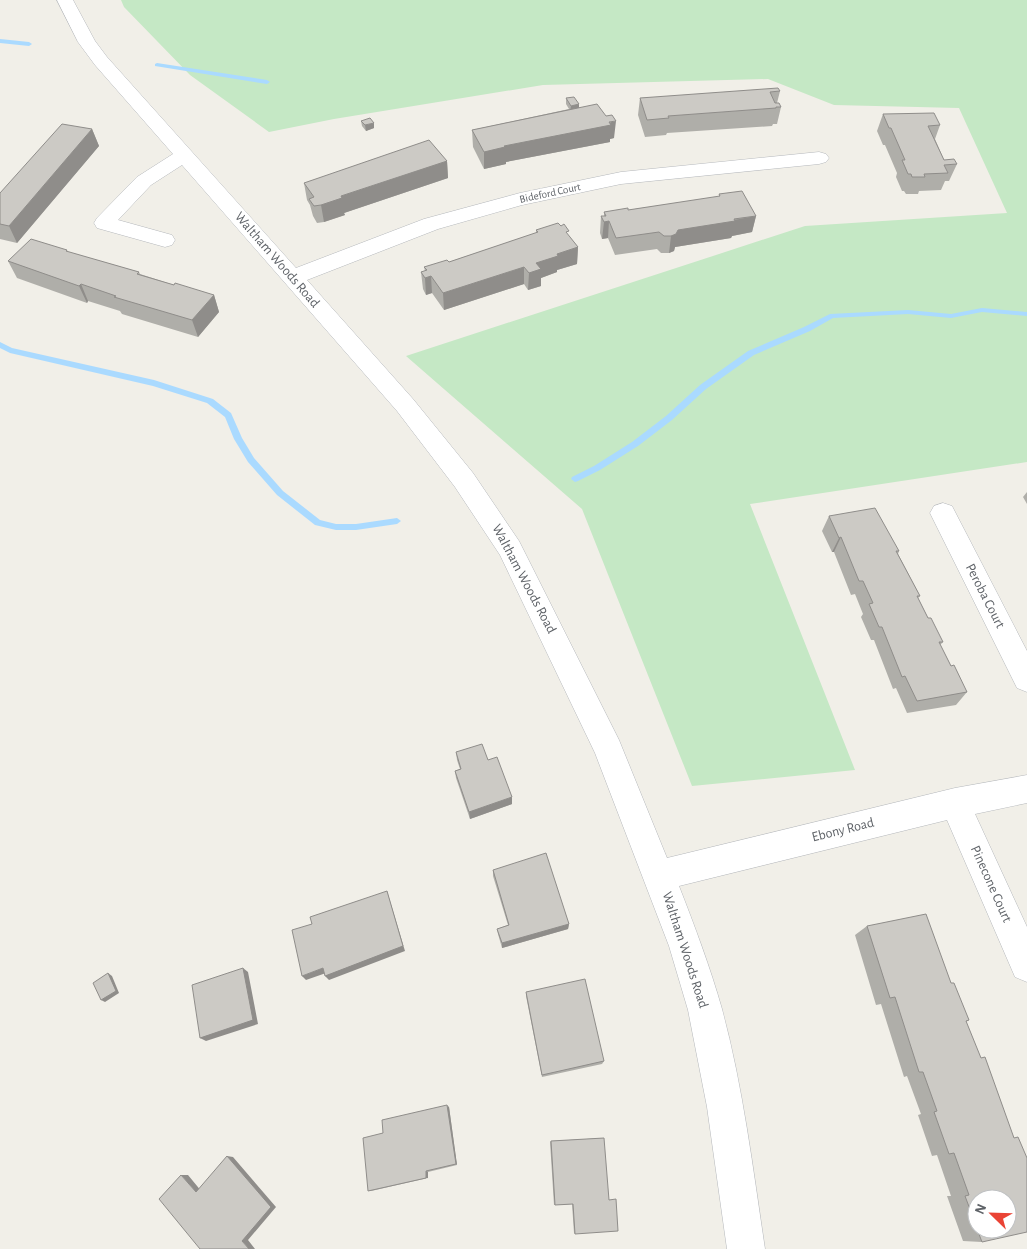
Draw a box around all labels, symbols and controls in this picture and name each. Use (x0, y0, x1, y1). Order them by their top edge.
street label: Bideford Court (518, 181, 582, 205)
street label: Waltham Woods Road (232, 210, 322, 310)
street label: Waltham Woods Road (489, 522, 559, 636)
street label: Peroba Court (963, 561, 1007, 631)
street label: Ebony Road (810, 815, 876, 845)
street label: Pinecone Court (968, 844, 1014, 925)
street label: Waltham Woods Road (660, 890, 710, 1010)
north arrow (967, 1189, 1017, 1239)
text: N (973, 1202, 989, 1217)

